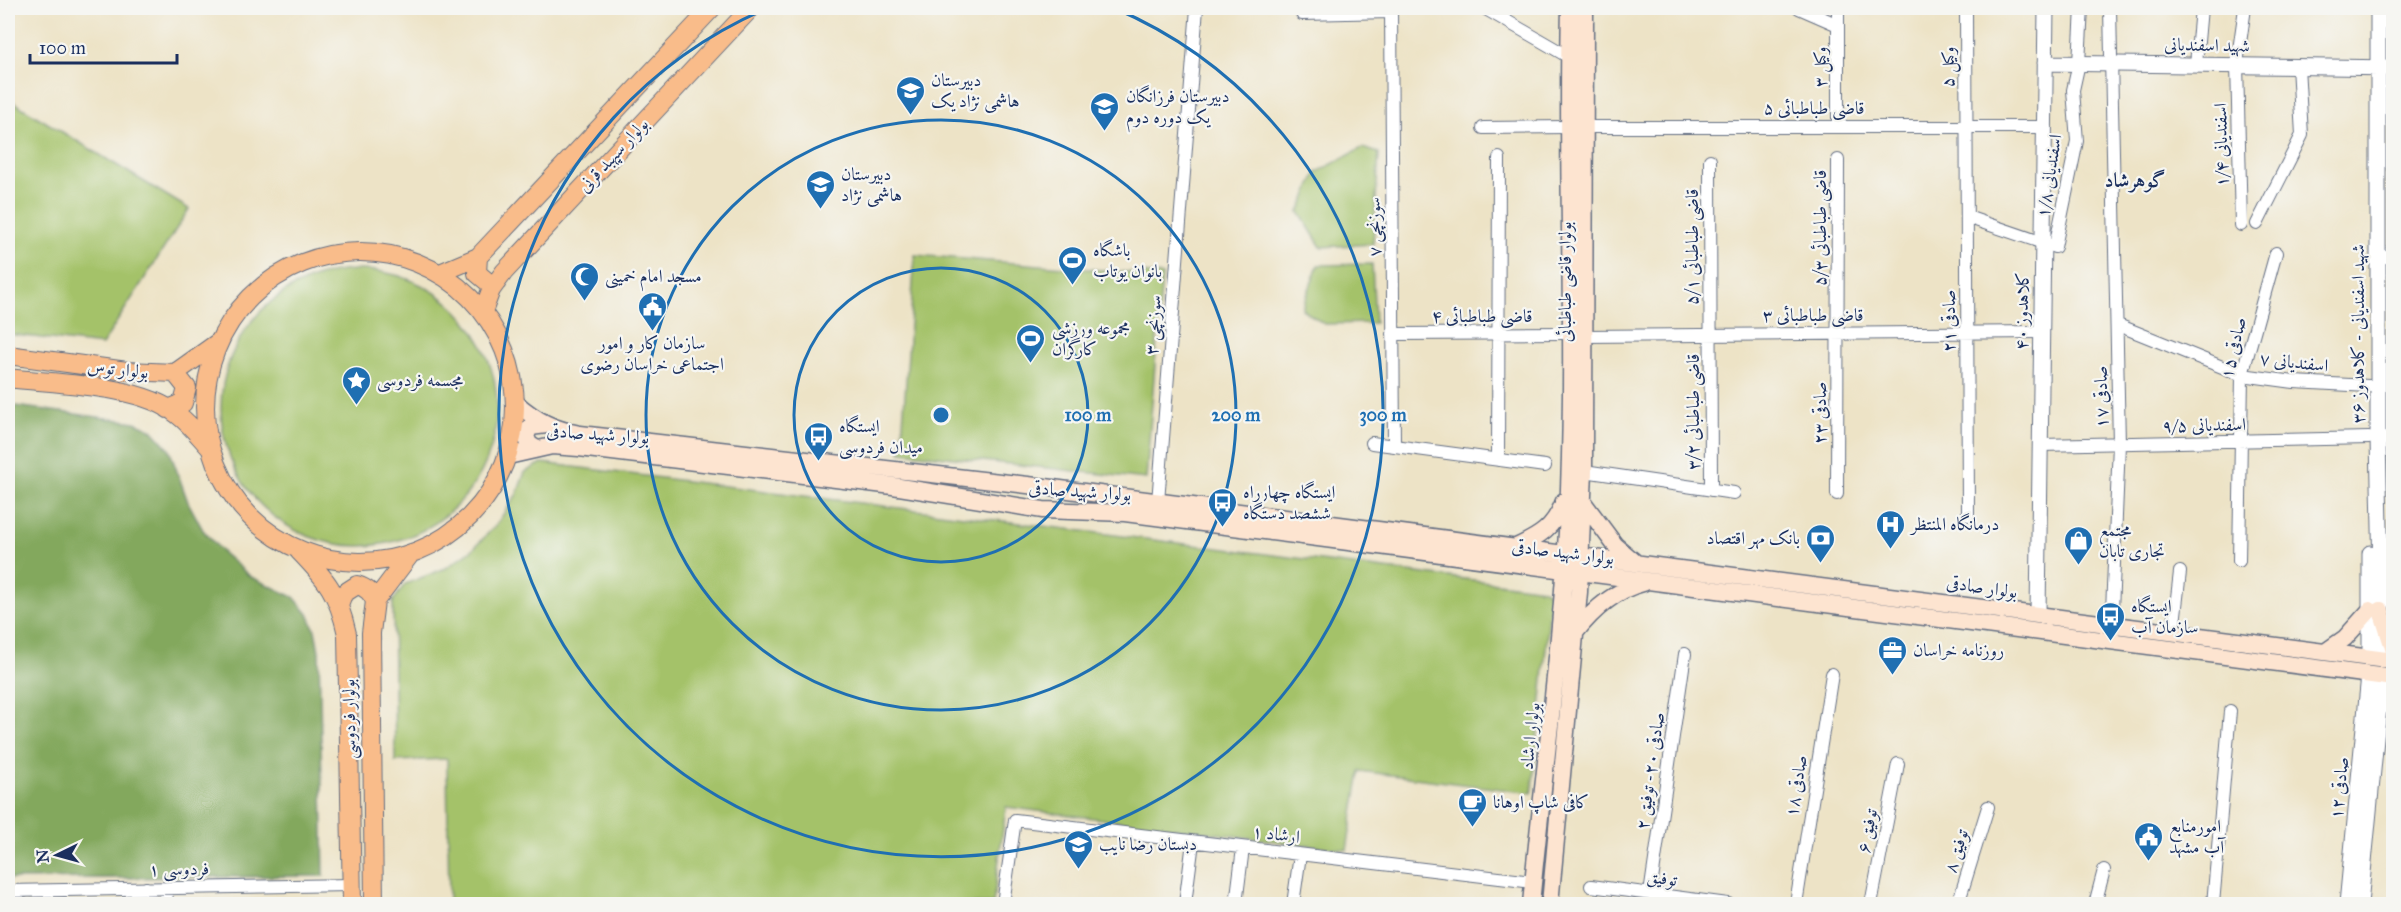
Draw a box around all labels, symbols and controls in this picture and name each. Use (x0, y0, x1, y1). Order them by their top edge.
scale bar (30, 27, 177, 65)
street label: شهید اسفندیانی (2164, 33, 2250, 58)
text: 100 m (39, 37, 86, 59)
street label: وکيل ۳ (1809, 47, 1833, 87)
street label: وکيل ۵ (1937, 47, 1961, 87)
place label: دبیرستان هاشمی نژاد یک (931, 69, 1020, 113)
school or university icon: دبیرستان هاشمی نژاد یک (894, 74, 926, 116)
place label: دبیرستان فرزانگان یک دوره دوم (1126, 84, 1230, 133)
school or university icon: دبیرستان فرزانگان یک دوره دوم (1089, 90, 1121, 132)
street label: قاضی طباطبائی ۵ (1763, 97, 1865, 121)
street label: اسفندیانی ۱/۴ (2209, 103, 2233, 187)
street label: بولوار سپهبد قرنی (573, 113, 654, 198)
street label: اسفندیانی ۱/۸ (2032, 133, 2066, 219)
place label: دبیرستان هاشمی نژاد (841, 163, 902, 207)
school or university icon: دبیرستان هاشمی نژاد (804, 168, 836, 210)
district label: گوهرشاد (2105, 168, 2165, 193)
street label: قاضی طباطبائی ۵/۳ (1809, 170, 1833, 286)
street label: قاضی طباطبائی ۵/۱ (1681, 189, 1705, 305)
street label: سوزنچی ۷ (1363, 197, 1386, 257)
street label: بولوار قاضی طباطبائی (1554, 222, 1578, 342)
place label: باشگاه بانوان یوتاب (1093, 238, 1162, 282)
sports icon: باشگاه بانوان یوتاب (1056, 244, 1088, 286)
street label: شهید اسفندیانی - کلاهدوز ۳۶ (2347, 244, 2370, 424)
mosque icon: مسجد امام خمینی (568, 260, 600, 302)
place label: مسجد امام خمینی (605, 265, 702, 292)
street label: کلاهدوز ۴۰ (2010, 272, 2034, 350)
public building icon: سازمان کار و امور اجتماعی خراسان رضوی (636, 290, 668, 332)
street label: صادقی ۲۱ (1938, 290, 1960, 352)
street label: سوزنچی ۳ (1140, 294, 1167, 356)
street label: قاضی طباطبائی ۳ (1762, 304, 1864, 328)
street label: قاضی طباطبائی ۴ (1431, 305, 1533, 329)
street label: صادقی ۱۵ (2215, 315, 2251, 381)
place label: مجموعه ورزشی کارگران (1052, 317, 1130, 360)
sports icon: مجموعه ورزشی کارگران (1015, 322, 1047, 364)
place label: سازمان کار و امور اجتماعی خراسان رضوی (580, 332, 724, 375)
street label: اسفندیانی ۷ (2259, 347, 2330, 377)
street label: قاضی طباطبائی ۳/۲ (1682, 354, 1706, 470)
street label: بولوار توس (86, 355, 150, 383)
place icon: مجسمه فردوسی (340, 364, 372, 406)
street label: صادقی ۱۷ (2089, 366, 2113, 428)
place label: مجسمه فردوسی (377, 369, 463, 393)
street label: صادقی ۲۳ (1809, 382, 1831, 444)
text: 100 m (1065, 404, 1112, 426)
text: 200 m (1212, 404, 1261, 426)
text: 300 m (1359, 404, 1407, 427)
centre of rings (931, 405, 951, 425)
street label: اسفندیانی ۹/۵ (2162, 413, 2246, 437)
place label: ایستگاه میدان فردوسی (839, 414, 923, 460)
street label: بولوار شهید صادقی (546, 419, 650, 450)
bus stop icon: ایستگاه میدان فردوسی (802, 420, 834, 462)
street label: بولوار شهید صادقی (1028, 476, 1132, 507)
place label: ایستگاه چهارراه ششصد دستگاه (1243, 480, 1335, 524)
bus stop icon: ایستگاه چهارراه ششصد دستگاه (1206, 486, 1238, 528)
hospital icon: درمانگاه المنتظر (1874, 508, 1906, 550)
place label: درمانگاه المنتظر (1909, 512, 1999, 536)
place label: مجتمع تجاری تابان (2099, 519, 2165, 562)
bank icon: بانک مهر اقتصاد (1805, 522, 1837, 564)
shop icon: مجتمع تجاری تابان (2062, 524, 2094, 566)
place label: بانک مهر اقتصاد (1706, 527, 1800, 550)
street label: بولوار شهید صادقی (1511, 535, 1615, 570)
street label: بولوار صادقی (1945, 571, 2019, 603)
place label: ایستگاه سازمان آب (2131, 594, 2198, 638)
bus stop icon: ایستگاه سازمان آب (2094, 600, 2126, 642)
office icon: روزنامه خراسان (1876, 634, 1908, 676)
place label: روزنامه خراسان (1913, 639, 2004, 661)
street label: بولوار فردوسی (337, 679, 363, 759)
street label: بولوار ارشاد (1516, 701, 1544, 771)
street label: صادقی ۲۰- توفیق ۲ (1631, 711, 1669, 831)
street label: صادقی ۱۸ (1780, 753, 1812, 819)
street label: صادقی ۱۲ (2325, 756, 2353, 820)
cafe icon: کافی شاپ اوهانا (1456, 786, 1488, 828)
place label: کافی شاپ اوهانا (1493, 791, 1589, 814)
street label: توفیق ۶ (1852, 806, 1882, 855)
place label: امورمنابع آب مشهد (2169, 815, 2226, 859)
street label: ارشاد ۱ (1251, 820, 1301, 848)
public building icon: امورمنابع آب مشهد (2132, 820, 2164, 862)
north arrow (27, 825, 87, 885)
street label: توفیق ۸ (1939, 826, 1973, 876)
school or university icon: دبستان رضا نایب (1062, 828, 1094, 870)
place label: دبستان رضا نایب (1099, 833, 1197, 856)
text: N (32, 848, 53, 864)
street label: فردوسی ۱ (149, 857, 209, 883)
street label: توفیق (1646, 865, 1679, 891)

